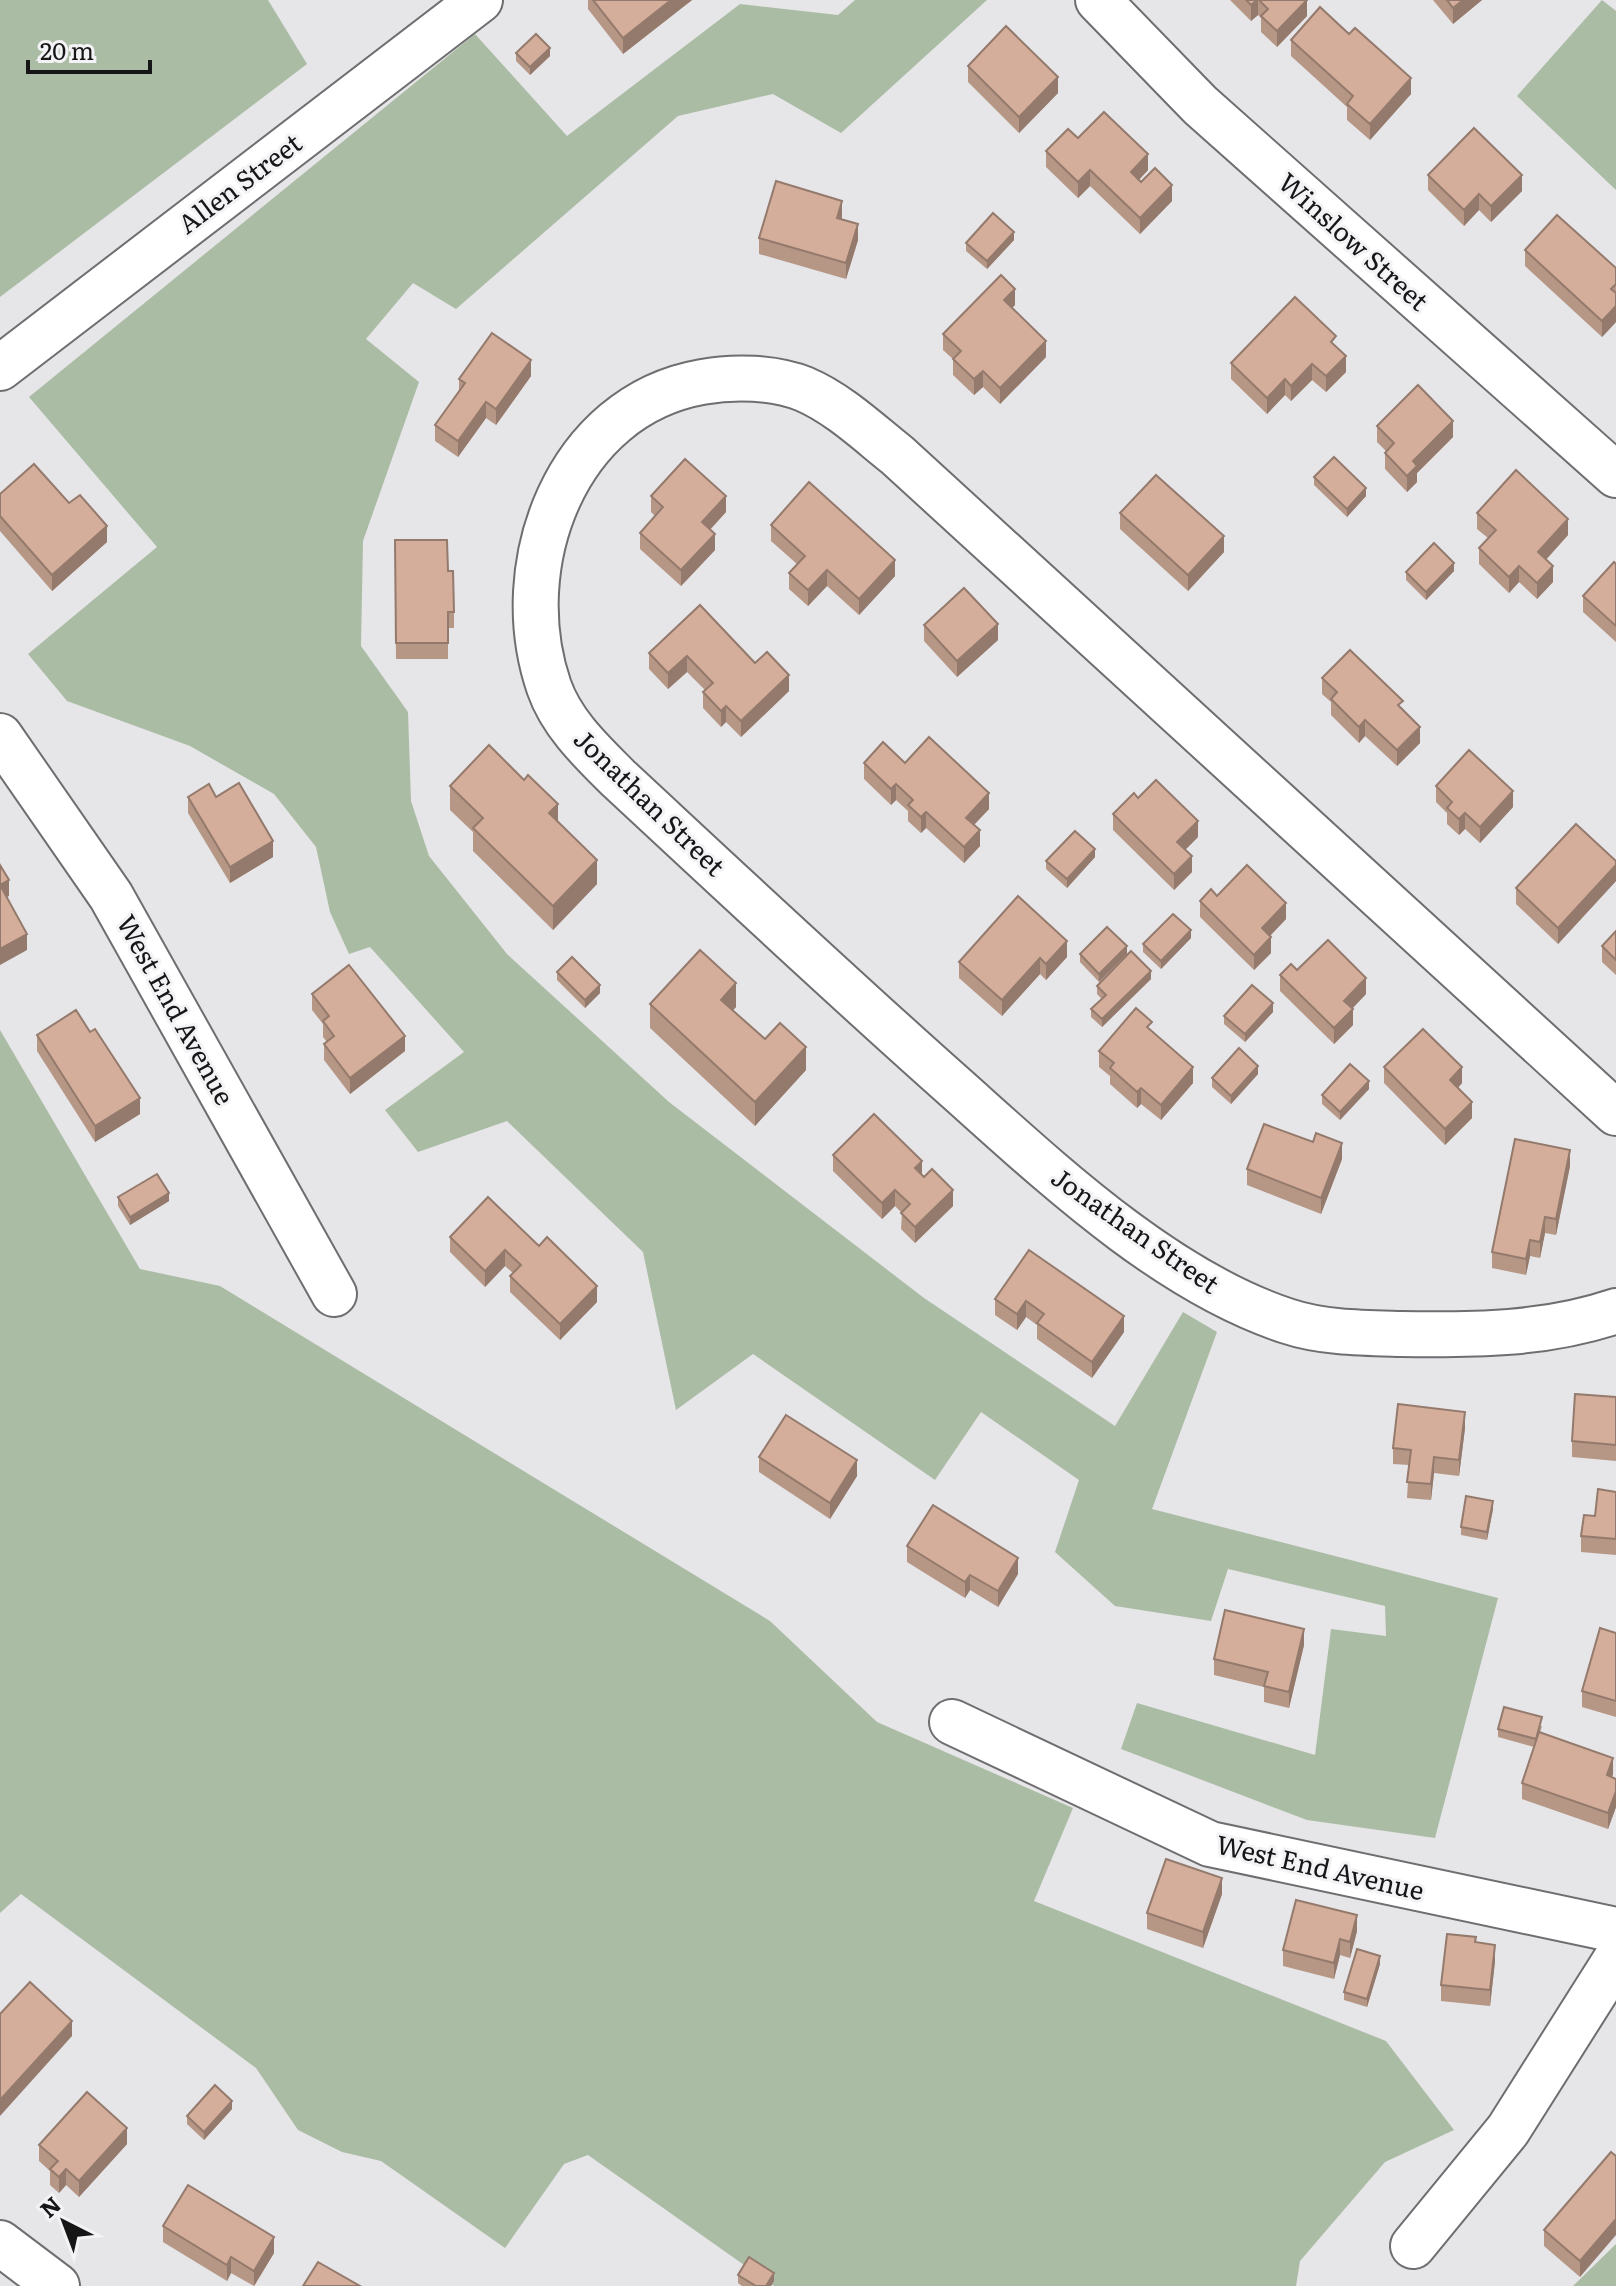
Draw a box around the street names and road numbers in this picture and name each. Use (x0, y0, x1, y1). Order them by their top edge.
street label: Allen Street (168, 122, 309, 242)
street label: Winslow Street (1271, 162, 1439, 319)
street label: Jonathan Street (566, 719, 736, 884)
street label: West End Avenue (109, 906, 246, 1111)
street label: Jonathan Street (1045, 1156, 1229, 1302)
street label: West End Avenue (1213, 1823, 1428, 1908)

